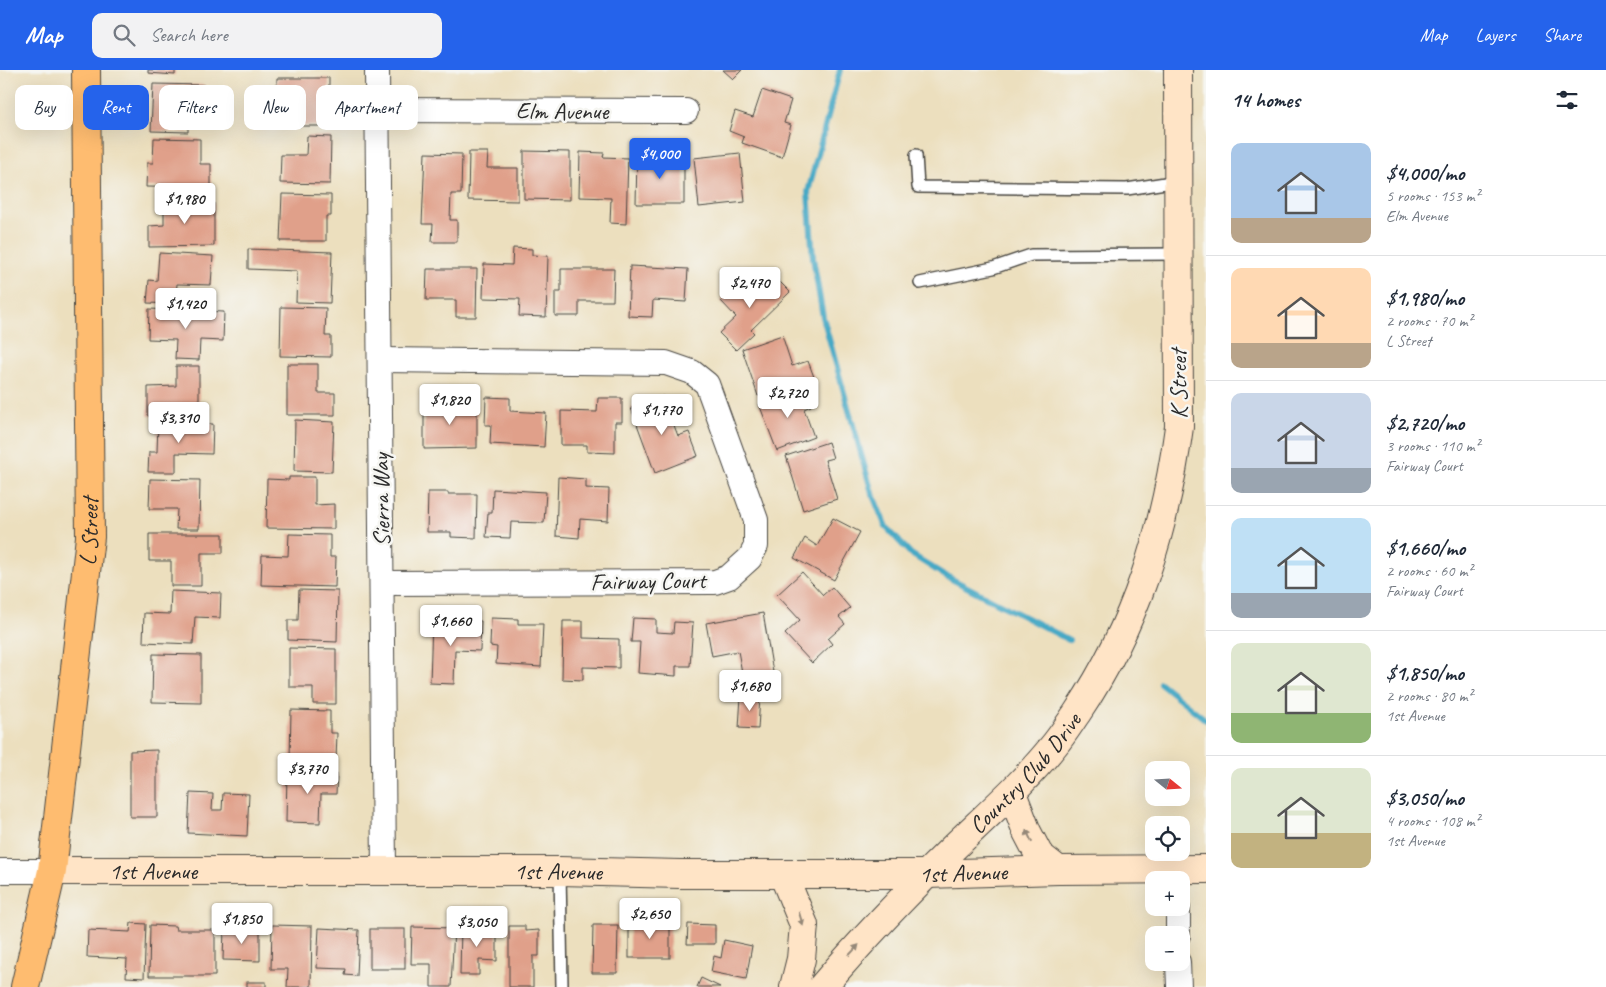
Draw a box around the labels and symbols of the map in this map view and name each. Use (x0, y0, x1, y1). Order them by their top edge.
street label: Elm Avenue (516, 96, 610, 126)
pin: $4,000 (619, 138, 701, 180)
pin: $1,980 (144, 182, 226, 225)
pin: $2,470 (709, 266, 791, 309)
pin: $1,420 (145, 288, 227, 330)
street label: K Street (1163, 346, 1193, 419)
pin: $2,720 (747, 376, 829, 419)
pin: $1,820 (409, 384, 491, 426)
pin: $1,770 (621, 394, 703, 436)
pin: $3,310 (138, 402, 220, 444)
street label: Sierra Way (365, 451, 397, 547)
street label: L Street (72, 494, 105, 567)
street label: Fairway Court (590, 565, 708, 597)
pin: $1,660 (410, 604, 492, 647)
pin: $1,680 (709, 670, 791, 712)
street label: Country Club Drive (962, 705, 1089, 840)
pin: $3,770 (267, 752, 349, 795)
north arrow (1145, 761, 1190, 806)
one-way arrow (1025, 829, 1033, 843)
street label: 1st Avenue (109, 856, 199, 886)
street label: 1st Avenue (514, 856, 605, 887)
street label: 1st Avenue (919, 856, 1010, 889)
pin: $2,650 (609, 898, 691, 940)
pin: $1,850 (201, 902, 283, 945)
pin: $3,050 (436, 906, 518, 948)
one-way arrow (797, 912, 805, 927)
one-way arrow (848, 945, 860, 957)

